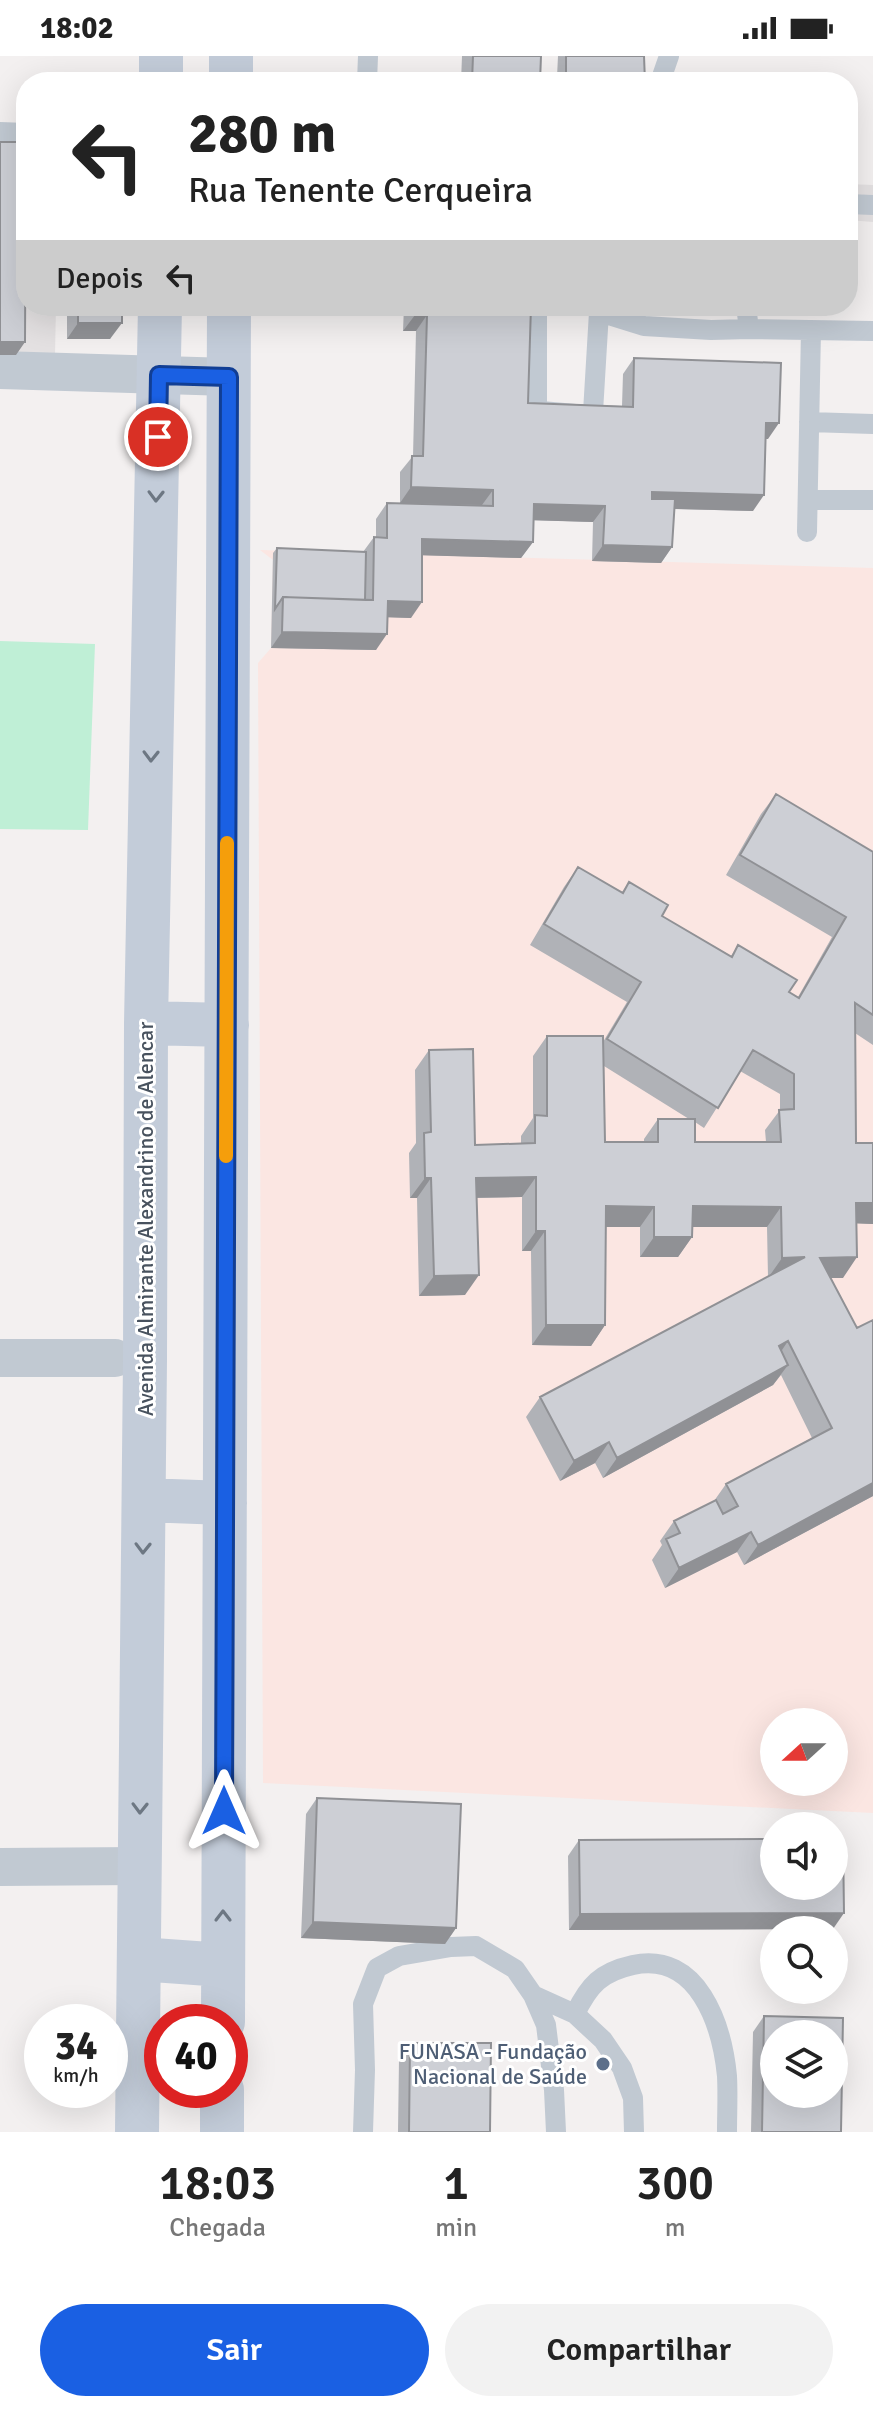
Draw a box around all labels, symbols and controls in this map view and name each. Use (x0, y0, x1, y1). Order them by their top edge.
text: 18:02 (40, 10, 114, 47)
text: 280 m (188, 99, 336, 168)
icon: left (56, 104, 160, 208)
text: Rua Tenente Cerqueira (188, 168, 533, 213)
icon: left (159, 256, 203, 300)
text: Depois (56, 260, 143, 297)
pin (124, 403, 192, 471)
icon: arrive (136, 415, 180, 459)
one-way arrow (148, 490, 165, 503)
one-way arrow (142, 750, 160, 763)
street label: Avenida Almirante Alexandrino de Alencar (132, 1022, 159, 1416)
one-way arrow (134, 1542, 152, 1555)
north arrow (760, 1708, 848, 1796)
map controls (760, 1708, 848, 2108)
position arrow (182, 1769, 266, 1853)
one-way arrow (131, 1802, 149, 1815)
button: sound (760, 1812, 848, 1900)
one-way arrow (214, 1909, 232, 1922)
button: search (760, 1916, 848, 2004)
speed limit sign: 40 (144, 2004, 248, 2108)
button: layers (760, 2020, 848, 2108)
text: 34 (54, 2021, 98, 2071)
place label: FUNASA - Fundação Nacional de Saúde (399, 2038, 587, 2090)
marker: FUNASA - Fundação Nacional de Saúde (594, 2055, 612, 2073)
text: km/h (53, 2063, 99, 2088)
text: 18:03 (159, 2154, 276, 2213)
text: 1 (443, 2154, 469, 2213)
text: 300 (636, 2154, 714, 2213)
text: Chegada (169, 2212, 266, 2244)
text: min (435, 2212, 477, 2244)
text: m (665, 2212, 685, 2244)
button: Sair (40, 2304, 429, 2396)
button: Compartilhar (445, 2304, 833, 2396)

